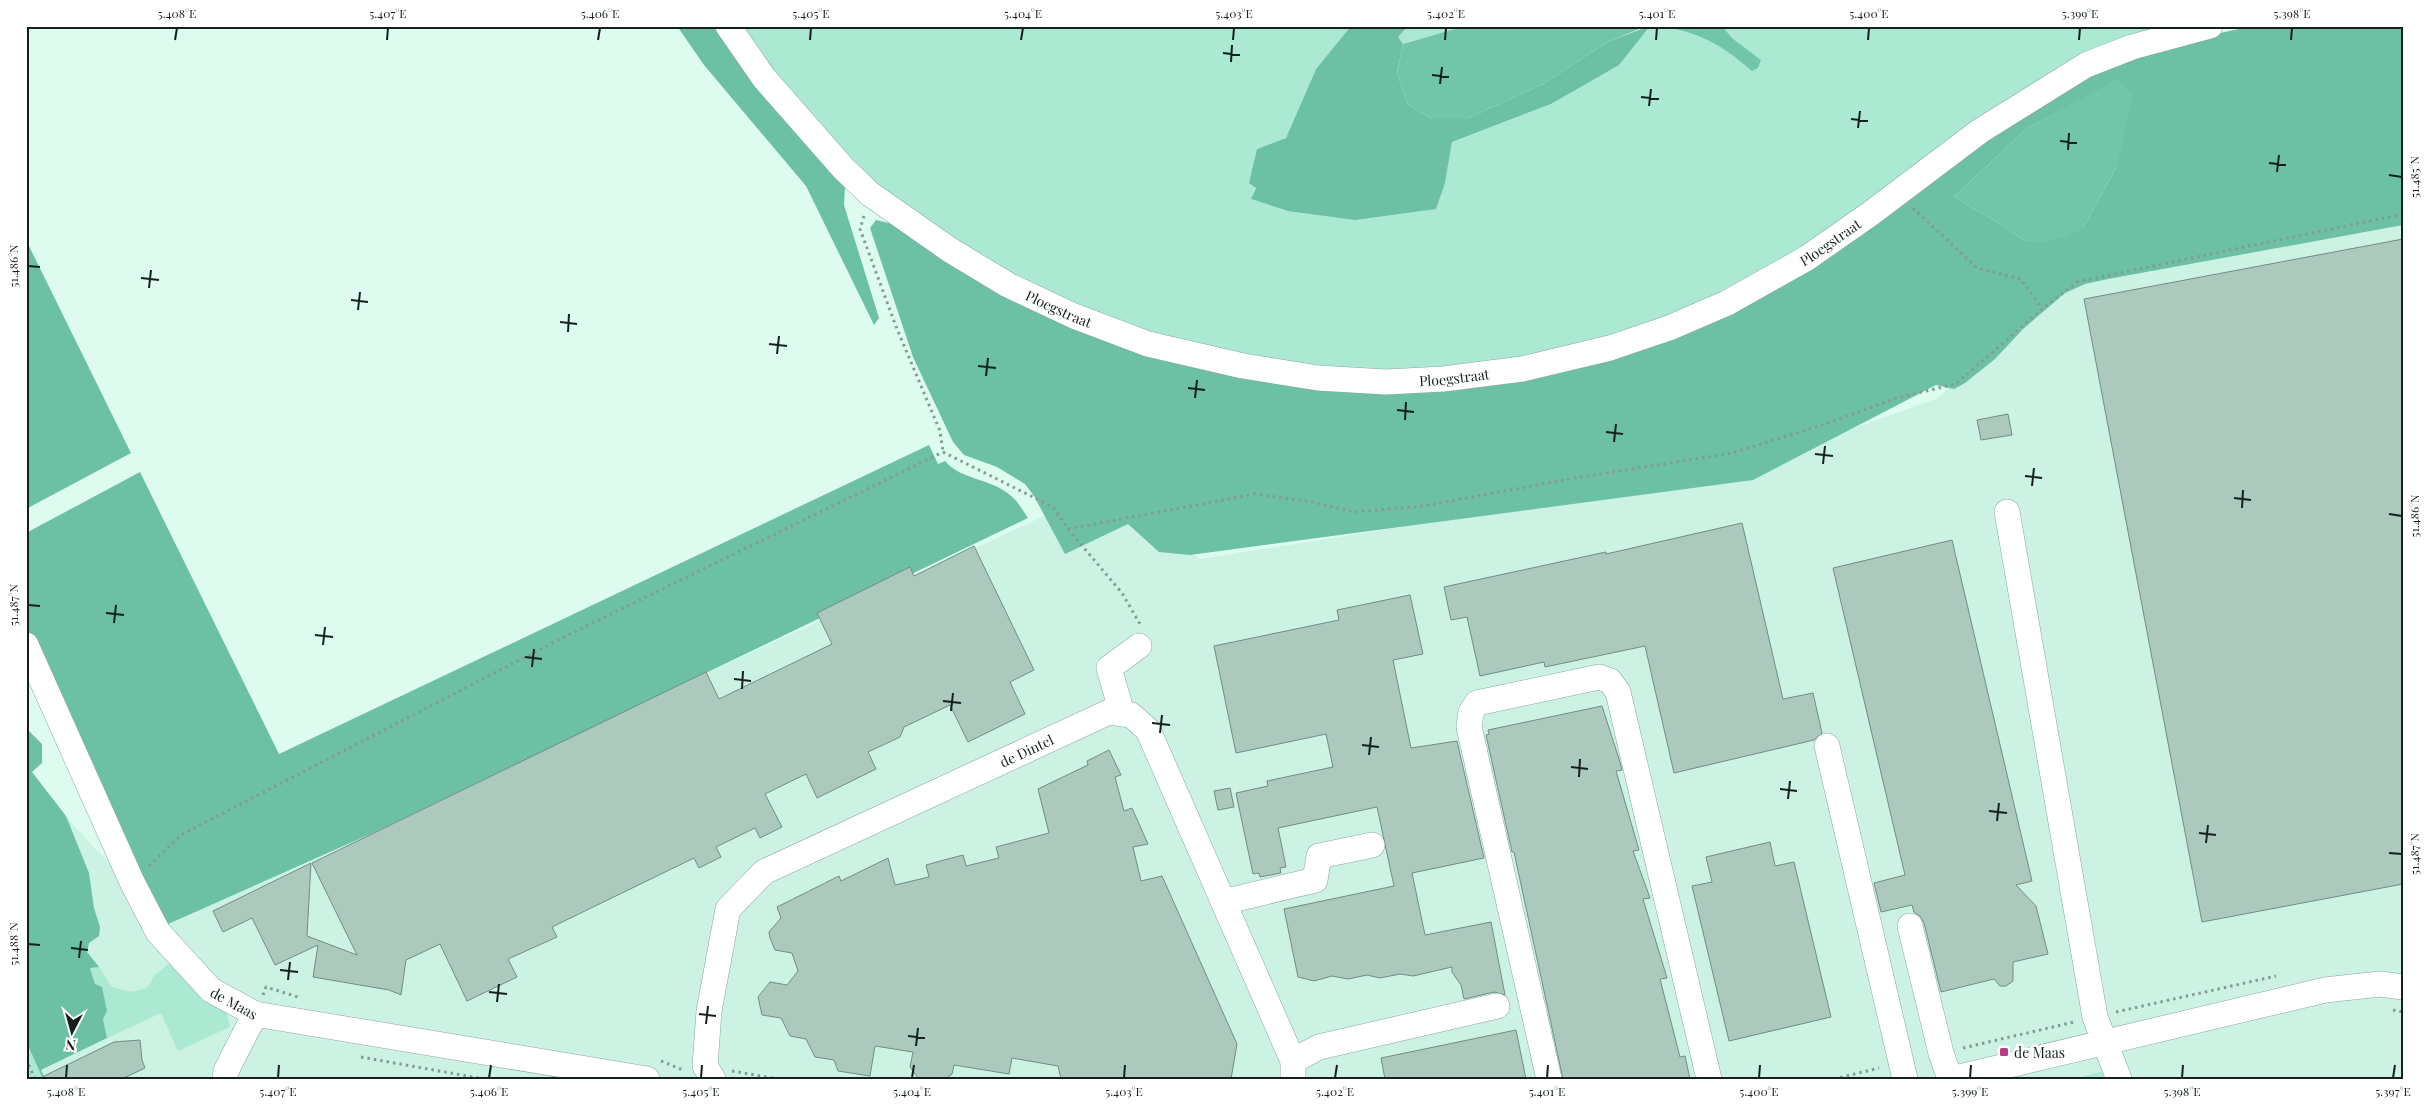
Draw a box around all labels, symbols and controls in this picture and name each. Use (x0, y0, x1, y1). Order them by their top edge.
text: 5.408°E (158, 5, 196, 21)
text: 5.407°E (369, 5, 407, 21)
text: 5.406°E (581, 5, 619, 21)
text: 5.405°E (792, 5, 830, 21)
text: 5.404°E (1004, 5, 1042, 21)
text: 5.403°E (1215, 5, 1253, 21)
text: 5.402°E (1427, 5, 1465, 21)
text: 5.401°E (1639, 5, 1675, 21)
text: 5.400°E (1849, 5, 1889, 21)
text: 5.399°E (2062, 5, 2098, 21)
text: 5.398°E (2273, 5, 2311, 21)
text: 51.485°N (2406, 156, 2422, 198)
street label: Ploegstraat (1796, 213, 1865, 270)
text: 51.486°N (5, 244, 21, 288)
street label: Ploegstraat (1023, 285, 1096, 332)
street label: Ploegstraat (1419, 364, 1492, 390)
text: 51.486°N (2406, 494, 2422, 538)
text: 51.487°N (5, 583, 21, 626)
street label: de Dintel (996, 730, 1056, 771)
text: 51.487°N (2406, 832, 2422, 875)
text: 51.488°N (5, 922, 21, 966)
street label: de Maas (207, 982, 261, 1023)
north arrow (48, 1008, 98, 1058)
text: N (65, 1035, 77, 1055)
place label: de Maas (2014, 1043, 2065, 1062)
marker: de Maas (1998, 1046, 2010, 1058)
text: 5.408°E (47, 1083, 85, 1099)
text: 5.407°E (259, 1083, 297, 1099)
text: 5.406°E (470, 1083, 508, 1099)
text: 5.405°E (682, 1083, 720, 1099)
text: 5.404°E (893, 1083, 931, 1099)
text: 5.403°E (1105, 1083, 1143, 1099)
text: 5.402°E (1316, 1083, 1354, 1099)
text: 5.401°E (1529, 1083, 1565, 1099)
text: 5.400°E (1739, 1083, 1779, 1099)
text: 5.399°E (1952, 1083, 1988, 1099)
text: 5.398°E (2163, 1083, 2201, 1099)
text: 5.397°E (2375, 1083, 2411, 1099)

